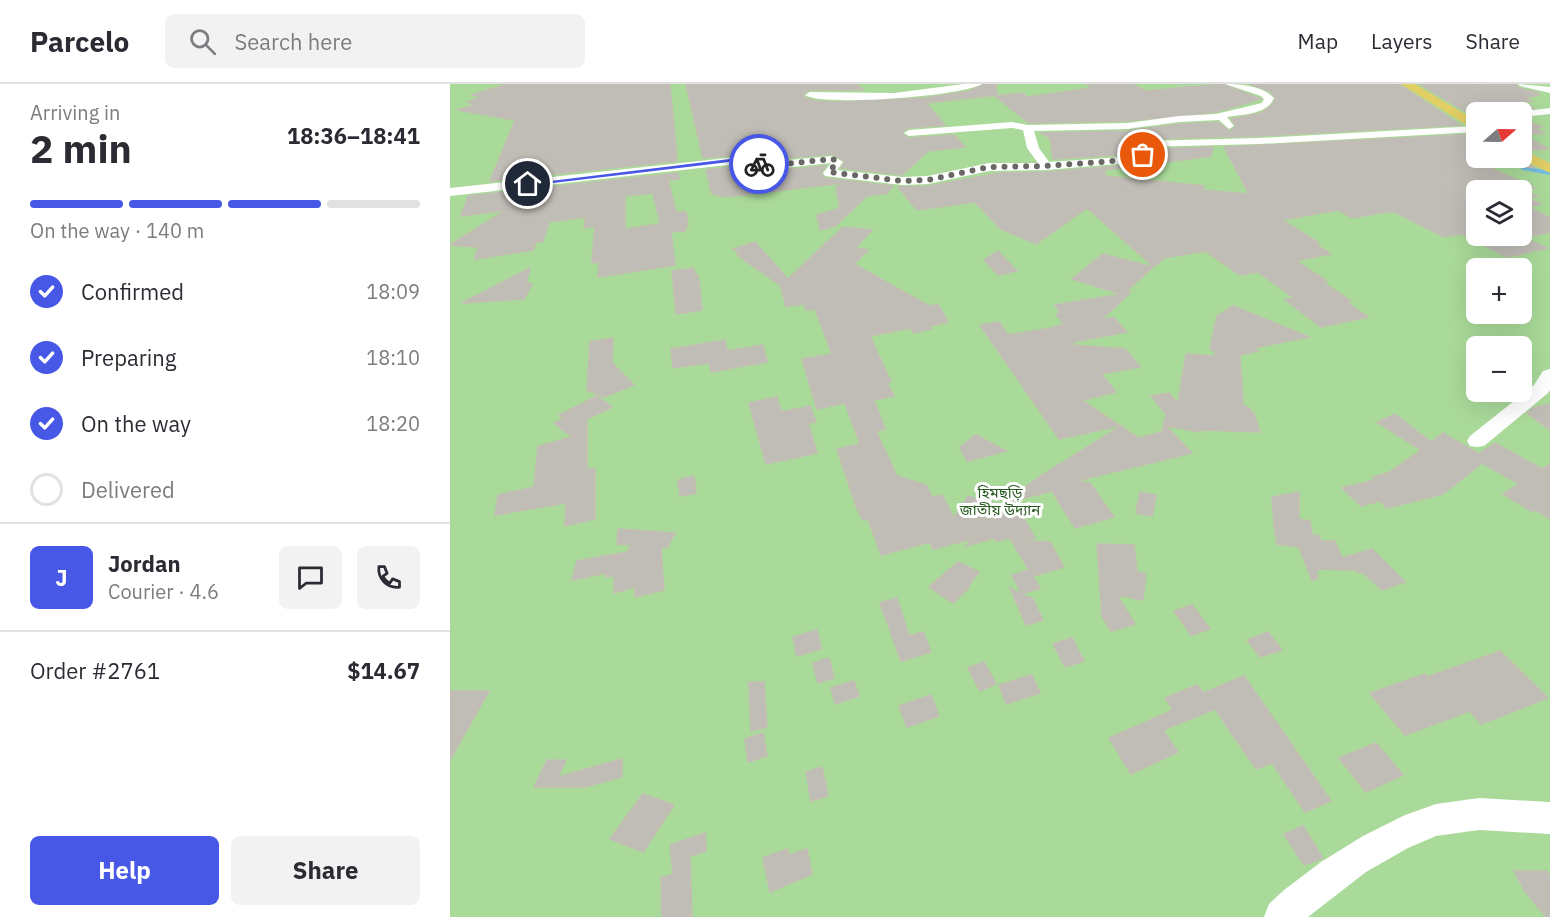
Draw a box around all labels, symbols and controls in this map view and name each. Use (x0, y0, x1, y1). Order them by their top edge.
search box (165, 14, 585, 68)
text: Parcelo (30, 23, 129, 60)
icon: search (186, 25, 219, 58)
text: Search here (234, 27, 352, 56)
text: Map (1298, 27, 1338, 55)
text: Layers (1371, 27, 1433, 55)
text: Share (1466, 27, 1520, 55)
text: Arriving in (30, 99, 120, 126)
north arrow (1466, 102, 1532, 168)
map controls (1466, 102, 1532, 402)
text: 18:36–18:41 (287, 121, 420, 150)
text: 2 min (30, 123, 132, 174)
pin (1117, 129, 1168, 180)
courier (729, 134, 789, 194)
icon: bag (1126, 138, 1159, 171)
icon: bike (743, 148, 776, 181)
pin (502, 158, 553, 209)
icon: home (511, 167, 544, 200)
button: layers (1466, 180, 1532, 246)
text: On the way · 140 m (30, 217, 204, 244)
button: + (1466, 258, 1532, 324)
icon: check (30, 275, 63, 308)
text: Confirmed (81, 277, 184, 306)
text: 18:09 (366, 278, 420, 305)
button: − (1466, 336, 1532, 402)
icon: check (30, 341, 63, 374)
text: Preparing (81, 343, 176, 372)
text: 18:10 (366, 344, 420, 371)
icon: check (30, 407, 63, 440)
text: On the way (81, 409, 191, 438)
text: 18:20 (366, 410, 420, 437)
text: Delivered (81, 475, 175, 504)
park label: হিমছড়ি জাতীয় উদ্যান (959, 483, 1041, 519)
button: chat (279, 546, 342, 609)
button: phone (357, 546, 420, 609)
text: Jordan (108, 549, 181, 578)
text: J (55, 563, 68, 592)
text: Courier · 4.6 (108, 578, 219, 605)
text: Order #2761 (30, 656, 160, 685)
text: $14.67 (347, 656, 420, 685)
button: Help (30, 836, 219, 905)
button: Share (231, 836, 420, 905)

